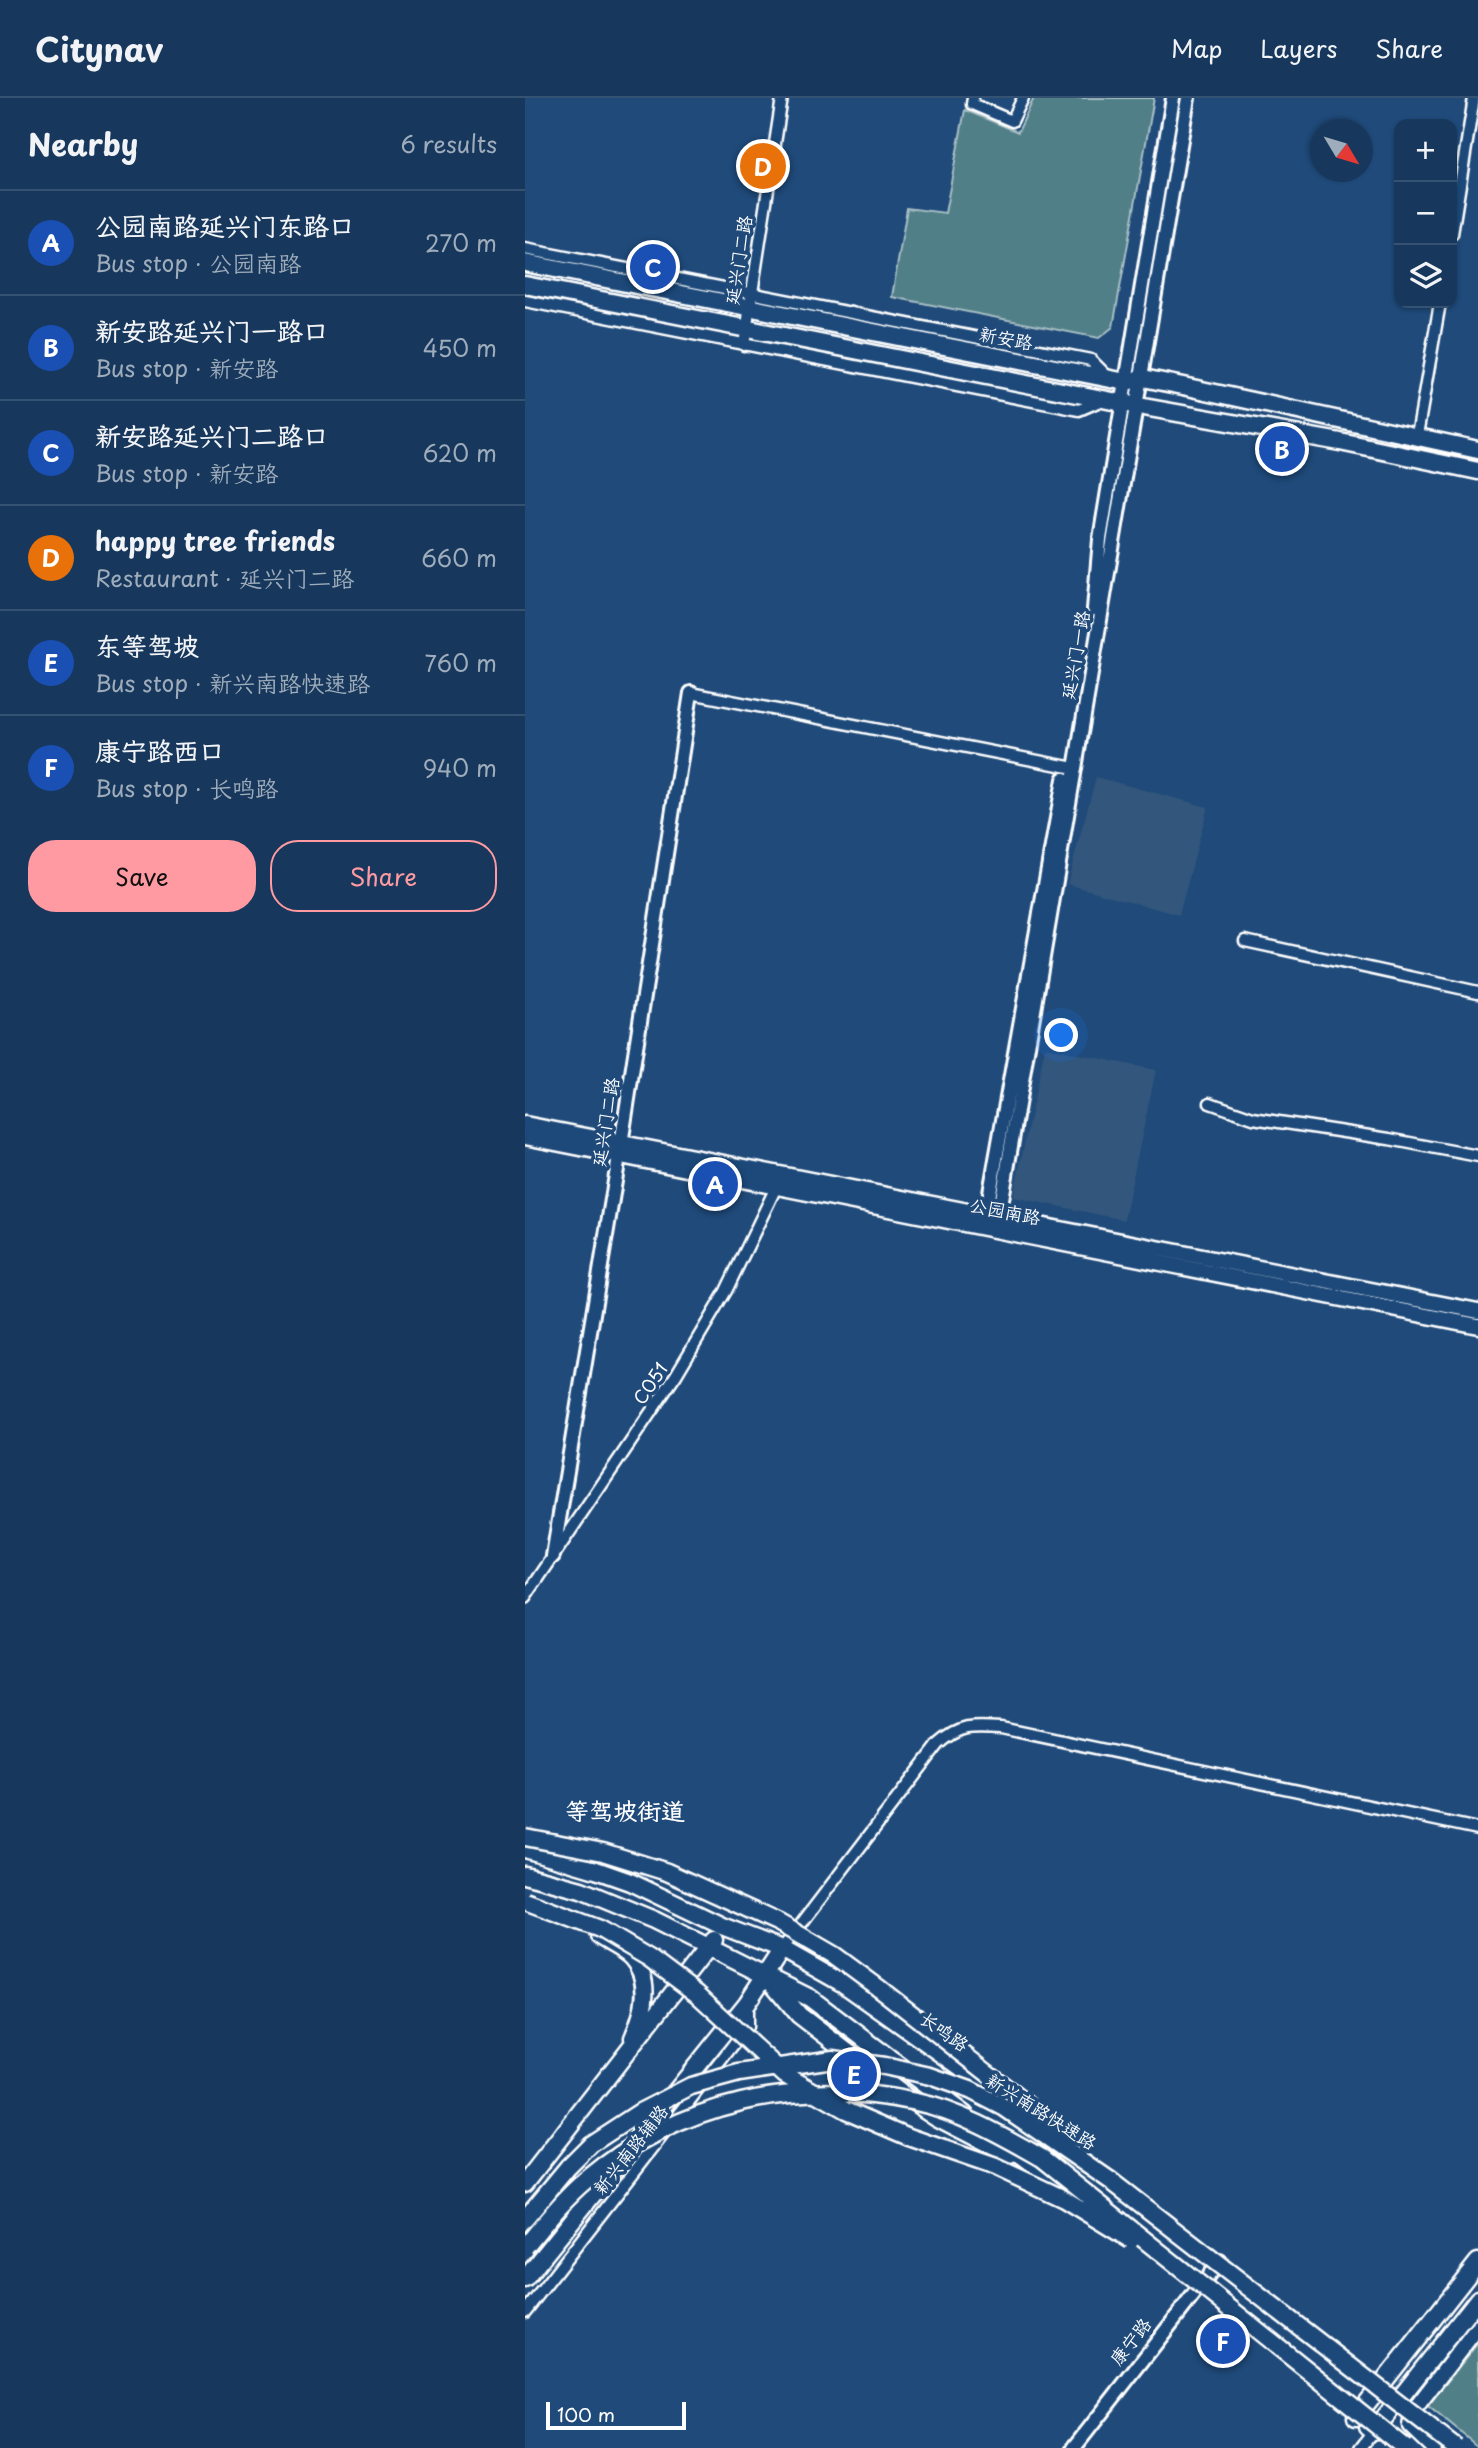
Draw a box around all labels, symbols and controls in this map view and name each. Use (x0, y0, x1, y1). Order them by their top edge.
text: Citynav (35, 23, 163, 73)
text: Map (1171, 30, 1222, 66)
text: Layers (1260, 30, 1337, 66)
text: Share (1375, 30, 1443, 66)
north arrow (1310, 119, 1373, 182)
map controls (1394, 119, 1457, 308)
button: + (1394, 119, 1457, 182)
text: Nearby (28, 121, 138, 166)
text: 6 results (401, 126, 497, 161)
pin: D (740, 140, 786, 192)
button: − (1394, 182, 1457, 245)
text: 公园南路延兴门东路口 (95, 206, 355, 245)
street label: 延兴门二路 (717, 213, 758, 306)
text: A (42, 225, 60, 260)
text: 270 m (425, 225, 497, 260)
pin: C (630, 241, 676, 293)
text: Bus stop · 公园南路 (95, 245, 301, 280)
button: layers (1394, 245, 1457, 308)
text: 新安路延兴门一路口 (95, 311, 329, 350)
street label: 新安路 (977, 319, 1035, 356)
text: B (43, 330, 59, 365)
text: 450 m (423, 330, 497, 365)
text: Bus stop · 新安路 (95, 350, 278, 385)
text: 新安路延兴门二路口 (95, 416, 329, 455)
pin: B (1259, 423, 1305, 475)
text: C (42, 435, 60, 470)
text: 620 m (423, 435, 497, 470)
text: Bus stop · 新安路 (95, 455, 278, 490)
text: happy tree friends (95, 521, 335, 560)
text: D (42, 540, 60, 575)
text: 660 m (421, 540, 497, 575)
text: Restaurant · 延兴门二路 (95, 560, 354, 595)
street label: 延兴门一路 (1053, 608, 1096, 701)
text: 东等驾坡 (95, 626, 199, 665)
text: E (44, 645, 58, 680)
text: 760 m (425, 645, 497, 680)
text: Bus stop · 新兴南路快速路 (95, 665, 370, 700)
text: 康宁路西口 (95, 731, 225, 770)
text: F (44, 750, 58, 785)
text: 940 m (423, 750, 497, 785)
text: Bus stop · 长鸣路 (95, 770, 278, 805)
button: Save (28, 840, 256, 912)
button: Share (270, 840, 497, 912)
your location (1044, 1018, 1078, 1052)
street label: 延兴门二路 (584, 1075, 625, 1168)
pin: A (692, 1158, 738, 1210)
street label: 公园南路 (967, 1190, 1043, 1231)
street label: C051 (626, 1357, 674, 1410)
district label: 等驾坡街道 (565, 1792, 685, 1828)
street label: 长鸣路 (915, 2004, 975, 2057)
pin: E (831, 2048, 877, 2100)
street label: 新兴南路快速路 (981, 2066, 1102, 2156)
street label: 新兴南路辅路 (586, 2098, 674, 2200)
street label: 康宁路 (1103, 2311, 1157, 2371)
pin: F (1200, 2315, 1246, 2367)
scale bar (546, 2399, 686, 2431)
text: 100 m (557, 2400, 615, 2428)

